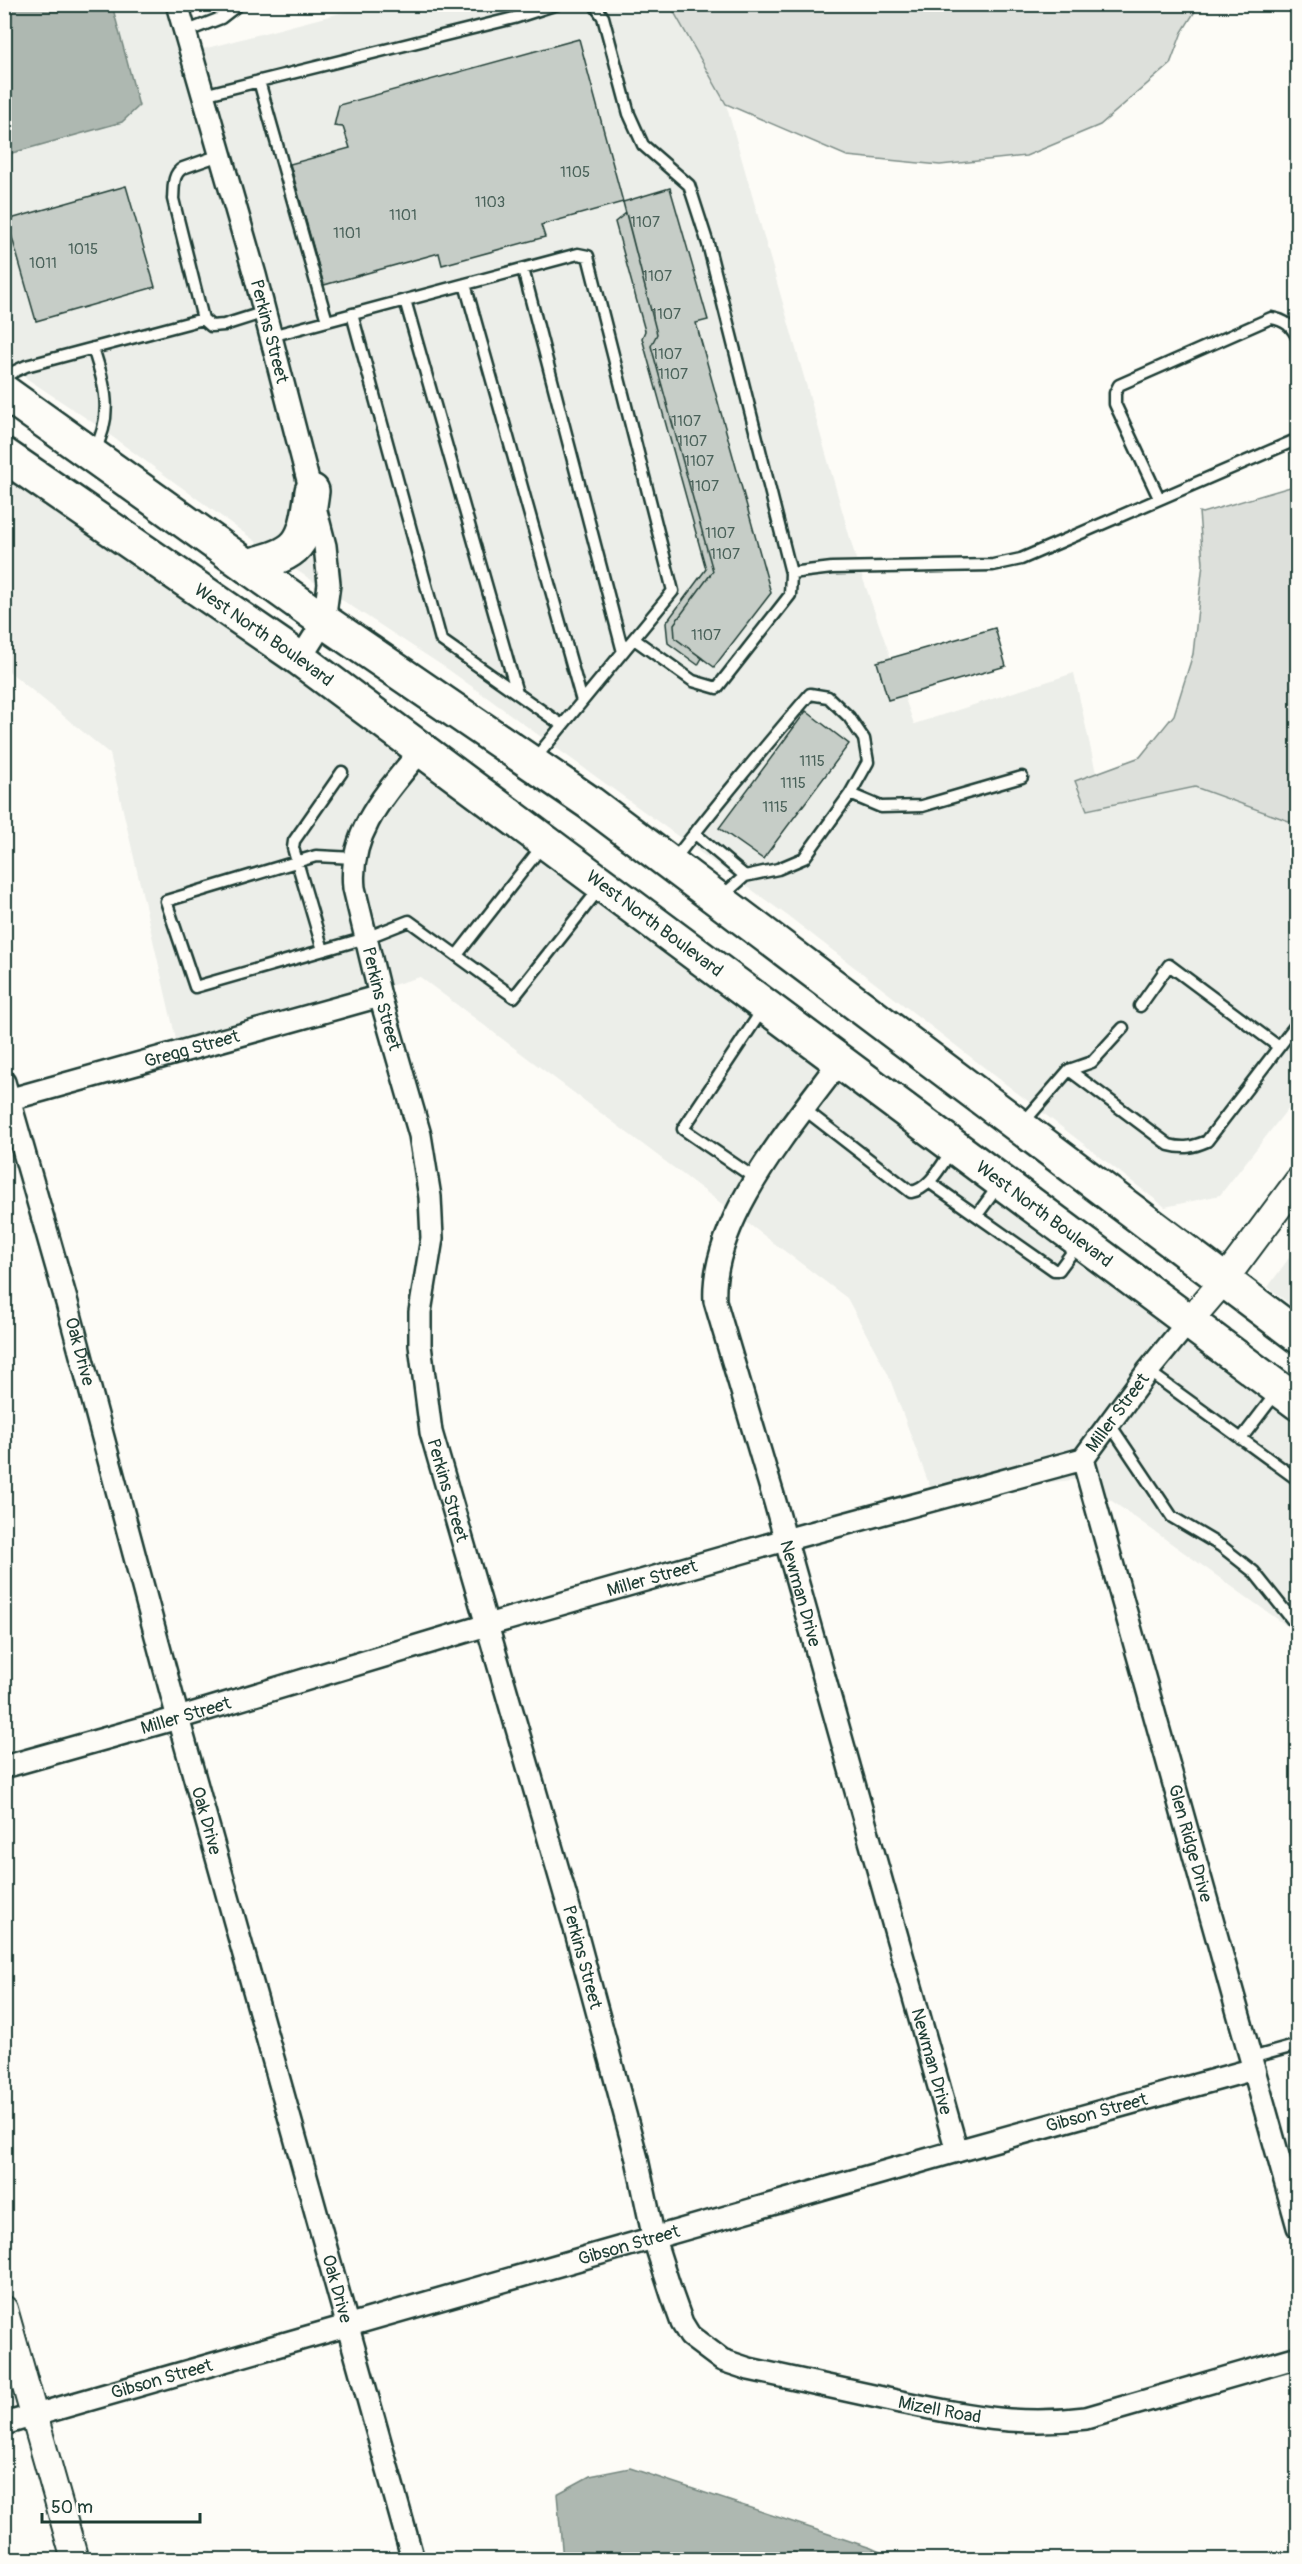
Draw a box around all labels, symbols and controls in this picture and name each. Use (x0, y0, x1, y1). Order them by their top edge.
house number: 1105 (560, 163, 590, 182)
house number: 1103 (475, 193, 505, 212)
house number: 1101 (389, 206, 417, 225)
house number: 1107 (630, 213, 660, 232)
house number: 1101 (333, 224, 361, 243)
house number: 1015 (68, 240, 98, 259)
house number: 1011 (29, 254, 57, 273)
house number: 1107 (642, 267, 672, 286)
street label: Perkins Street (245, 277, 294, 386)
house number: 1107 (651, 305, 681, 324)
house number: 1107 (652, 345, 682, 364)
house number: 1107 (658, 365, 688, 384)
house number: 1107 (671, 412, 701, 431)
house number: 1107 (677, 432, 707, 451)
house number: 1107 (684, 452, 714, 471)
house number: 1107 (689, 477, 719, 496)
house number: 1107 (705, 524, 735, 543)
house number: 1107 (710, 545, 740, 564)
street label: West North Boulevard (190, 578, 338, 691)
house number: 1107 (691, 626, 721, 645)
house number: 1115 (799, 752, 825, 771)
house number: 1115 (780, 774, 806, 793)
house number: 1115 (762, 798, 788, 817)
street label: West North Boulevard (582, 865, 728, 982)
street label: Perkins Street (357, 944, 407, 1054)
street label: Gregg Street (142, 1024, 243, 1073)
street label: West North Boulevard (971, 1155, 1117, 1272)
street label: Oak Drive (60, 1315, 100, 1388)
street label: Miller Street (1081, 1368, 1155, 1457)
street label: Perkins Street (422, 1436, 474, 1545)
street label: Newman Drive (775, 1538, 827, 1649)
street label: Miller Street (604, 1554, 700, 1602)
street label: Miller Street (138, 1691, 234, 1739)
street label: Glen Ridge Drive (1163, 1782, 1218, 1905)
street label: Oak Drive (186, 1784, 227, 1857)
street label: Perkins Street (557, 1903, 608, 2012)
street label: Newman Drive (906, 2005, 958, 2117)
street label: Gibson Street (1043, 2087, 1151, 2137)
street label: Gibson Street (575, 2219, 683, 2270)
street label: Oak Drive (317, 2252, 358, 2326)
street label: Gibson Street (108, 2353, 216, 2404)
street label: Mizell Road (896, 2390, 983, 2428)
scale bar (42, 2486, 200, 2524)
text: 50 m (51, 2496, 93, 2519)

